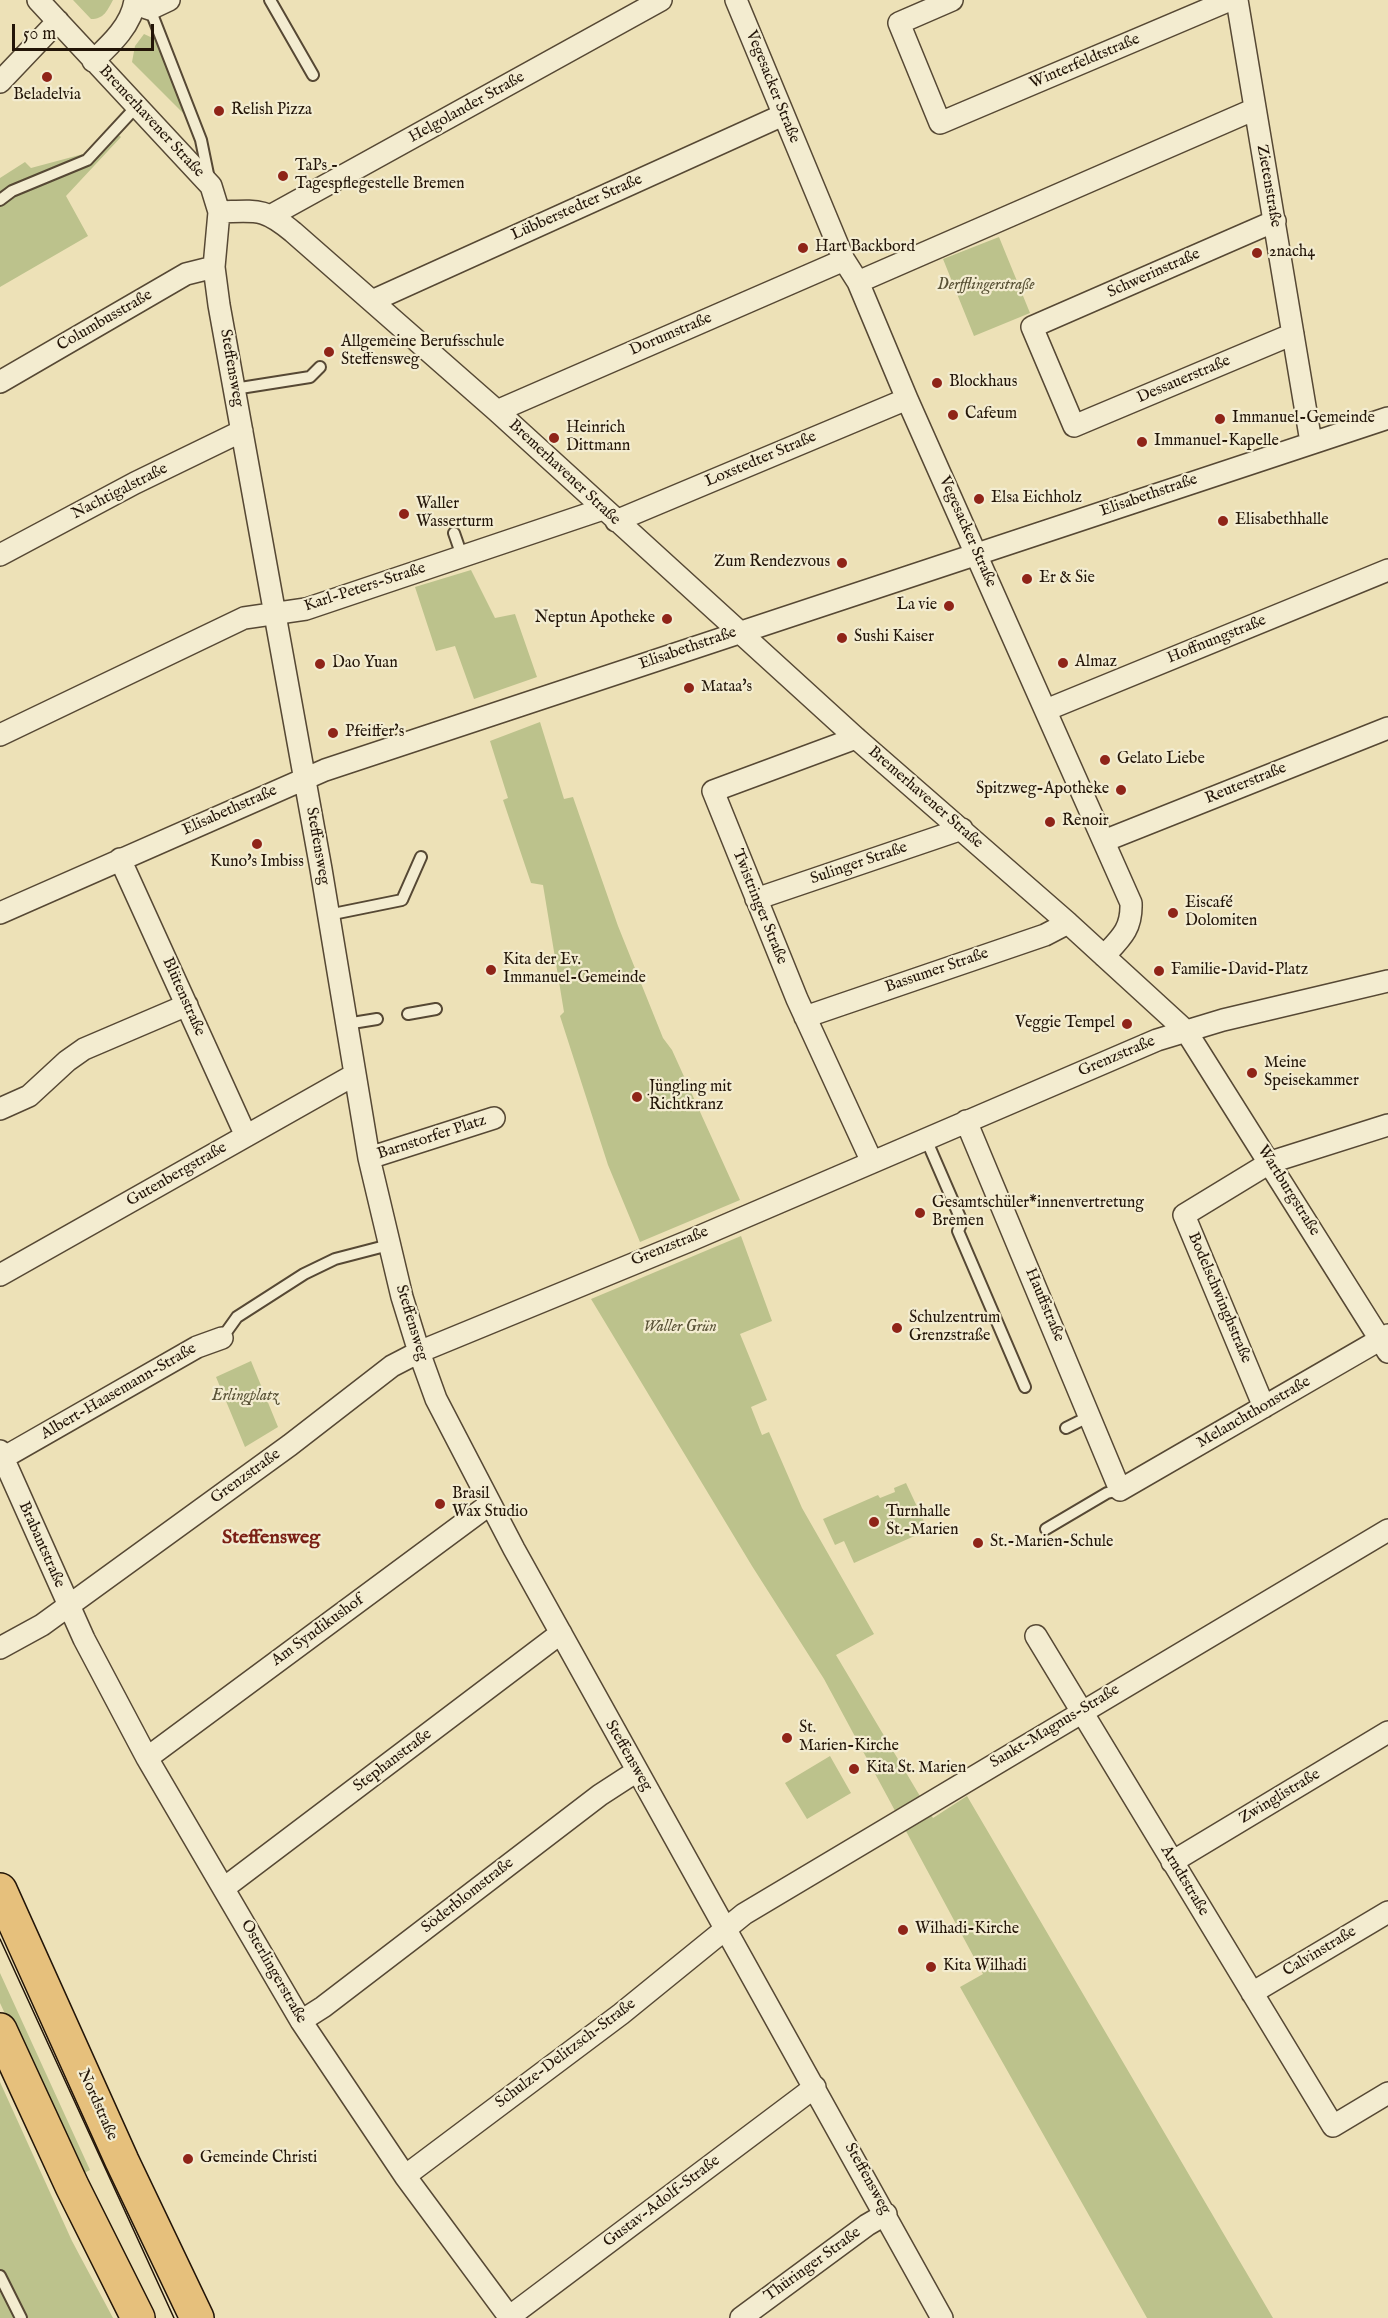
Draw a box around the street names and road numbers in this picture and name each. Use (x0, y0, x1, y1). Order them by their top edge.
street label: Vegesacker Straße (741, 28, 803, 146)
street label: Winterfeldtstraße (1027, 30, 1143, 94)
street label: Bremerhavener Straße (94, 62, 208, 182)
street label: Helgolander Straße (406, 68, 528, 148)
street label: Zietenstraße (1251, 143, 1285, 229)
street label: Lübberstedter Straße (509, 170, 645, 246)
street label: Schwerinstraße (1105, 245, 1203, 303)
street label: Columbusstraße (54, 286, 156, 356)
street label: Dorumstraße (627, 309, 715, 361)
street label: Steffensweg (215, 328, 247, 408)
street label: Dessauerstraße (1135, 352, 1233, 408)
street label: Bremerhavener Straße (504, 416, 624, 530)
street label: Loxstedter Straße (702, 428, 820, 492)
street label: Nachtigalstraße (69, 460, 171, 524)
street label: Elisabethstraße (1098, 470, 1200, 522)
street label: Vegesacker Straße (934, 473, 1000, 591)
street label: Karl-Peters-Straße (302, 559, 428, 617)
street label: Hoffnungstraße (1165, 611, 1269, 669)
street label: Elisabethstraße (637, 623, 739, 675)
street label: Bremerhavener Straße (864, 743, 986, 853)
street label: Reuterstraße (1203, 759, 1289, 809)
street label: Elisabethstraße (180, 782, 280, 840)
street label: Steffensweg (301, 806, 333, 886)
street label: Sulinger Straße (808, 838, 910, 890)
street label: Twistringer Straße (727, 847, 791, 967)
street label: Bassumer Straße (883, 944, 991, 998)
street label: Blütenstraße (157, 955, 209, 1039)
street label: Grenzstraße (1076, 1032, 1158, 1082)
street label: Barnstorfer Platz (375, 1111, 489, 1165)
street label: Gutenbergstraße (124, 1139, 230, 1211)
street label: Wartburgstraße (1252, 1142, 1324, 1240)
street label: Grenzstraße (629, 1223, 711, 1271)
street label: Bodelschwinghstraße (1183, 1230, 1255, 1366)
street label: Hauffstraße (1020, 1265, 1068, 1345)
street label: Steffensweg (390, 1283, 432, 1363)
street label: Albert-Haasemann-Straße (38, 1340, 200, 1444)
street label: Melanchthonstraße (1194, 1373, 1314, 1453)
street label: Grenzstraße (207, 1445, 285, 1509)
street label: Brabantstraße (13, 1499, 69, 1591)
street label: Am Syndikushof (268, 1591, 368, 1671)
street label: Sankt-Magnus-Straße (987, 1681, 1123, 1773)
street label: Steffensweg (600, 1717, 656, 1795)
street label: Stephanstraße (350, 1725, 436, 1797)
street label: Zwinglistraße (1236, 1765, 1324, 1829)
street label: Arndtstraße (1155, 1842, 1213, 1920)
street label: Söderblomstraße (418, 1854, 518, 1938)
street label: Osterlingerstraße (236, 1917, 310, 2027)
street label: Calvinstraße (1280, 1923, 1360, 1981)
street label: Schulze-Delitzsch-Straße (492, 1995, 640, 2113)
street label: Nordstraße (73, 2066, 121, 2144)
street label: Steffensweg (840, 2140, 894, 2218)
street label: Gustav-Adolf-Straße (600, 2152, 724, 2252)
street label: Thüringer Straße (761, 2224, 865, 2306)

